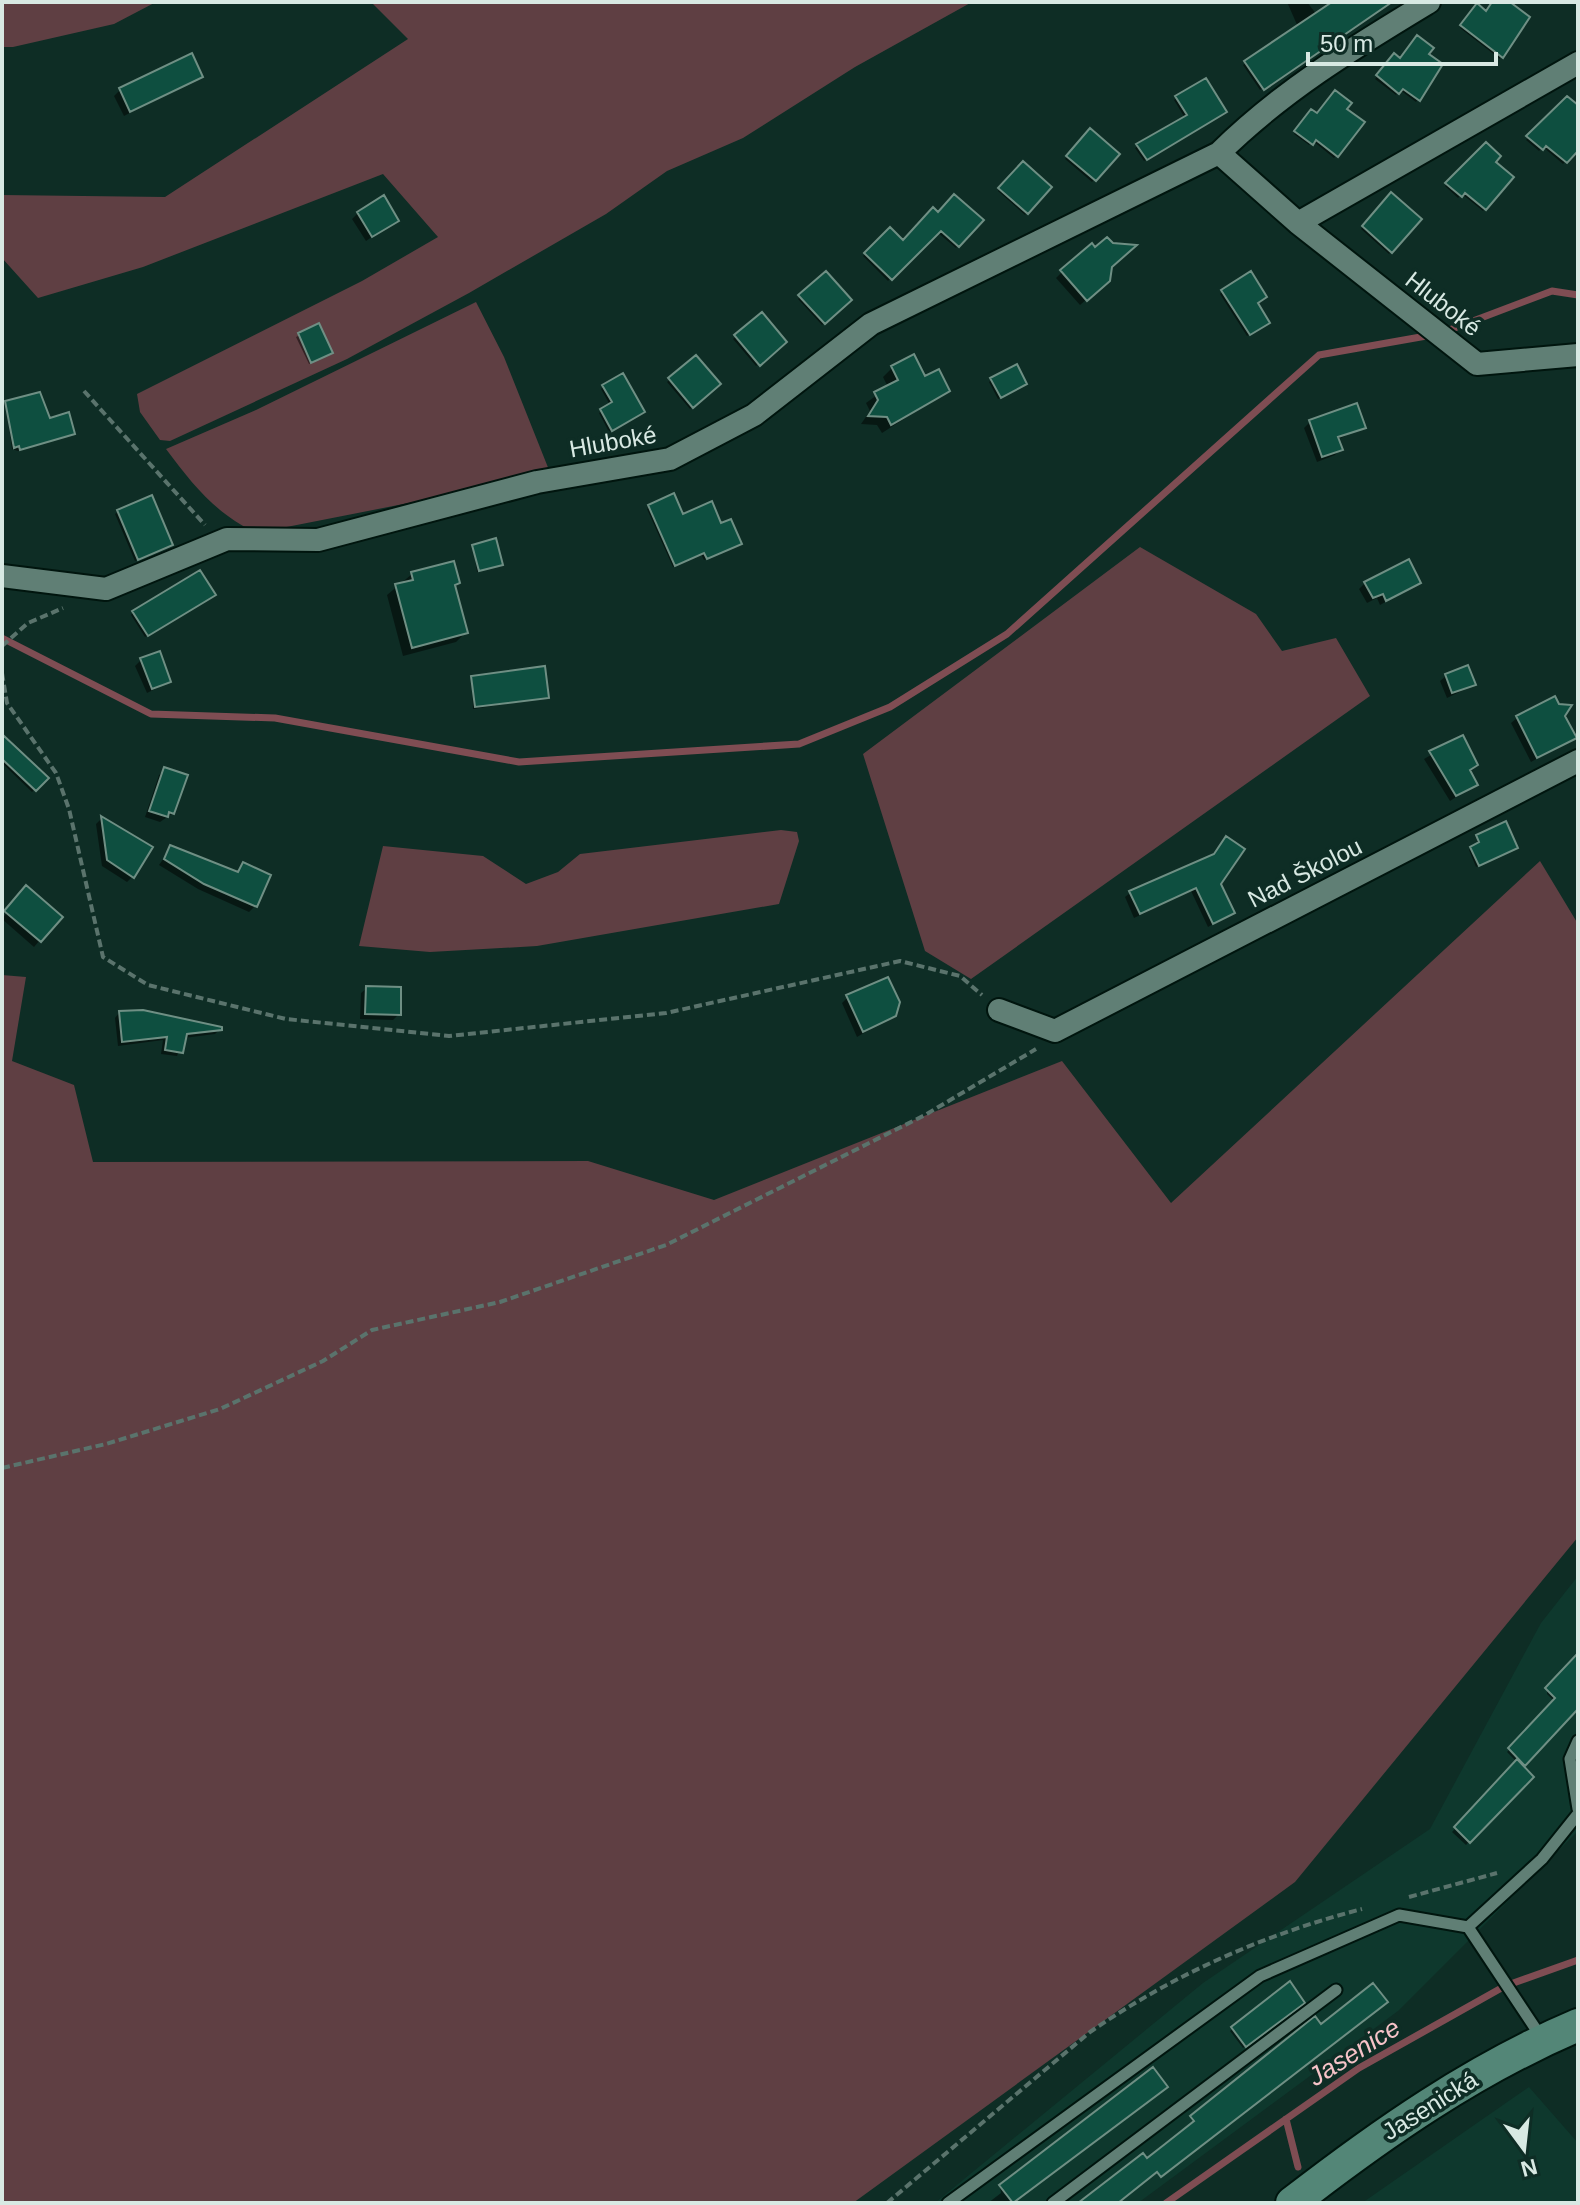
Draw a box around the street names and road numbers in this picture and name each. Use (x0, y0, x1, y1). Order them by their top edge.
street label: Hluboké (1400, 266, 1486, 341)
street label: Hluboké (567, 421, 659, 462)
street label: Nad Školou (1243, 832, 1366, 913)
street label: Jasenická (1377, 2066, 1483, 2145)

